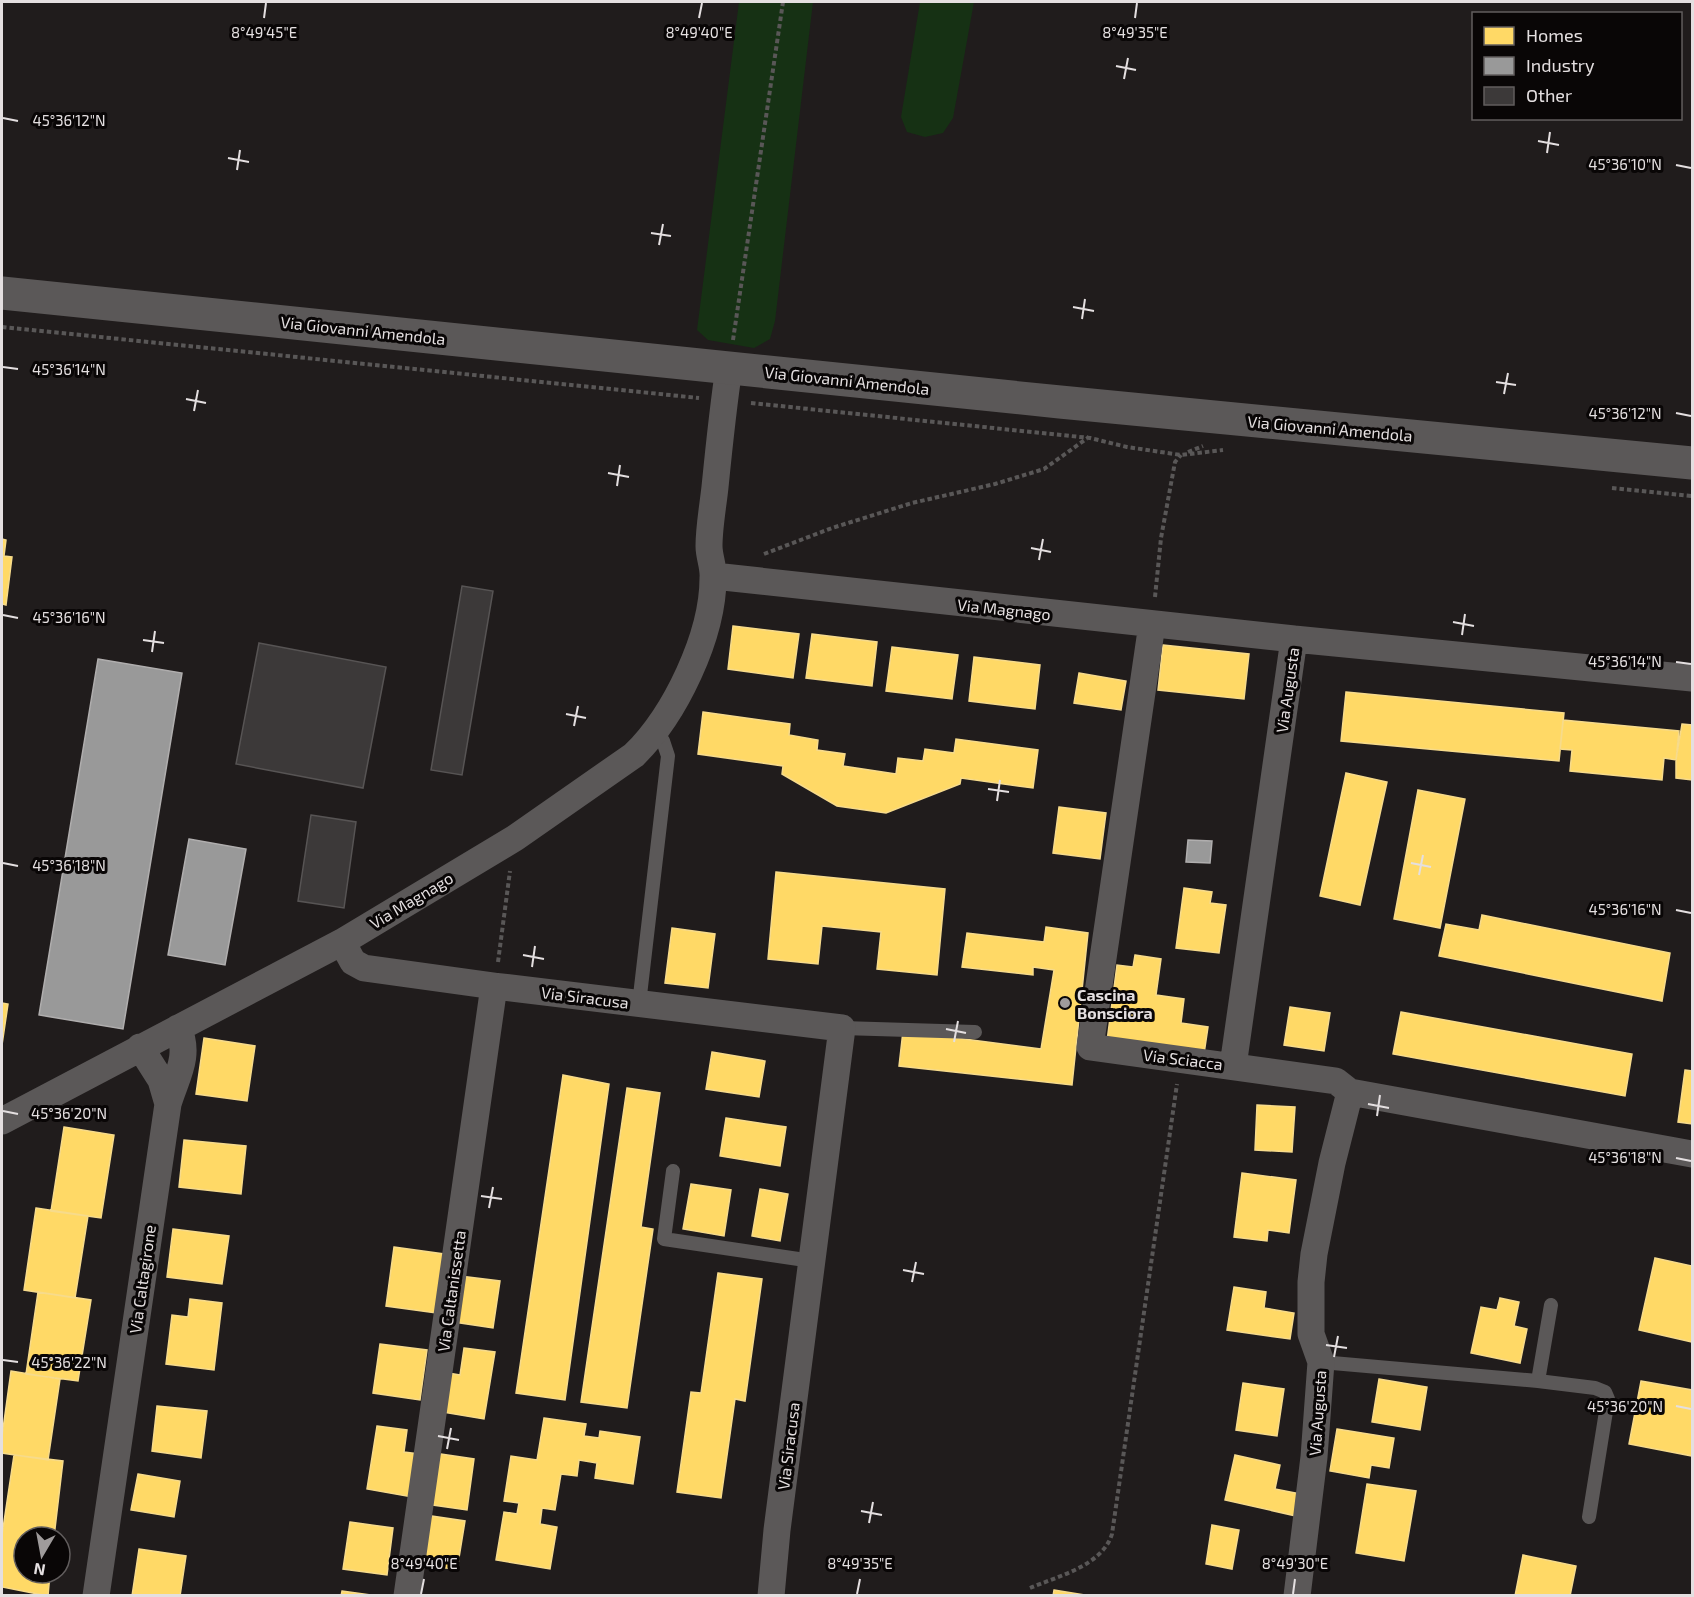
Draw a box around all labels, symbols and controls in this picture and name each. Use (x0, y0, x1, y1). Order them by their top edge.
legend (1472, 12, 1682, 120)
text: 8°49'45"E (231, 23, 297, 41)
text: 8°49'40"E (665, 23, 733, 41)
text: 8°49'35"E (1102, 23, 1168, 41)
text: Homes (1526, 24, 1583, 46)
text: Industry (1526, 54, 1595, 76)
text: Other (1526, 84, 1572, 106)
text: 45°36'12"N (32, 111, 106, 129)
text: 45°36'10"N (1588, 155, 1662, 173)
street label: Via Giovanni Amendola (280, 312, 446, 348)
text: 45°36'14"N (32, 360, 106, 378)
street label: Via Giovanni Amendola (764, 362, 930, 398)
text: 45°36'12"N (1588, 404, 1662, 422)
street label: Via Giovanni Amendola (1247, 411, 1413, 445)
street label: Via Magnago (956, 595, 1052, 623)
text: 45°36'16"N (32, 608, 106, 626)
street label: Via Augusta (1272, 646, 1302, 734)
text: 45°36'14"N (1588, 652, 1662, 670)
text: 45°36'18"N (32, 856, 106, 874)
street label: Via Magnago (366, 868, 456, 932)
text: 45°36'16"N (1588, 900, 1662, 918)
street label: Via Siracusa (540, 982, 630, 1012)
place label: Cascina Bonsciora (1077, 985, 1153, 1022)
marker: Cascina Bonsciora (1058, 996, 1072, 1010)
street label: Via Sciacca (1142, 1045, 1224, 1073)
text: 45°36'20"N (31, 1104, 107, 1122)
text: 45°36'18"N (1588, 1148, 1662, 1166)
street label: Via Caltagirone (125, 1223, 159, 1335)
street label: Via Caltanissetta (433, 1229, 469, 1353)
text: 45°36'22"N (31, 1353, 107, 1371)
street label: Via Augusta (1305, 1370, 1329, 1456)
text: 45°36'20"N (1587, 1397, 1663, 1415)
street label: Via Siracusa (773, 1401, 803, 1491)
north arrow (12, 1525, 72, 1585)
text: 8°49'40"E (390, 1554, 458, 1572)
text: 8°49'35"E (827, 1554, 893, 1572)
text: 8°49'30"E (1262, 1554, 1328, 1572)
text: N (32, 1560, 47, 1581)

